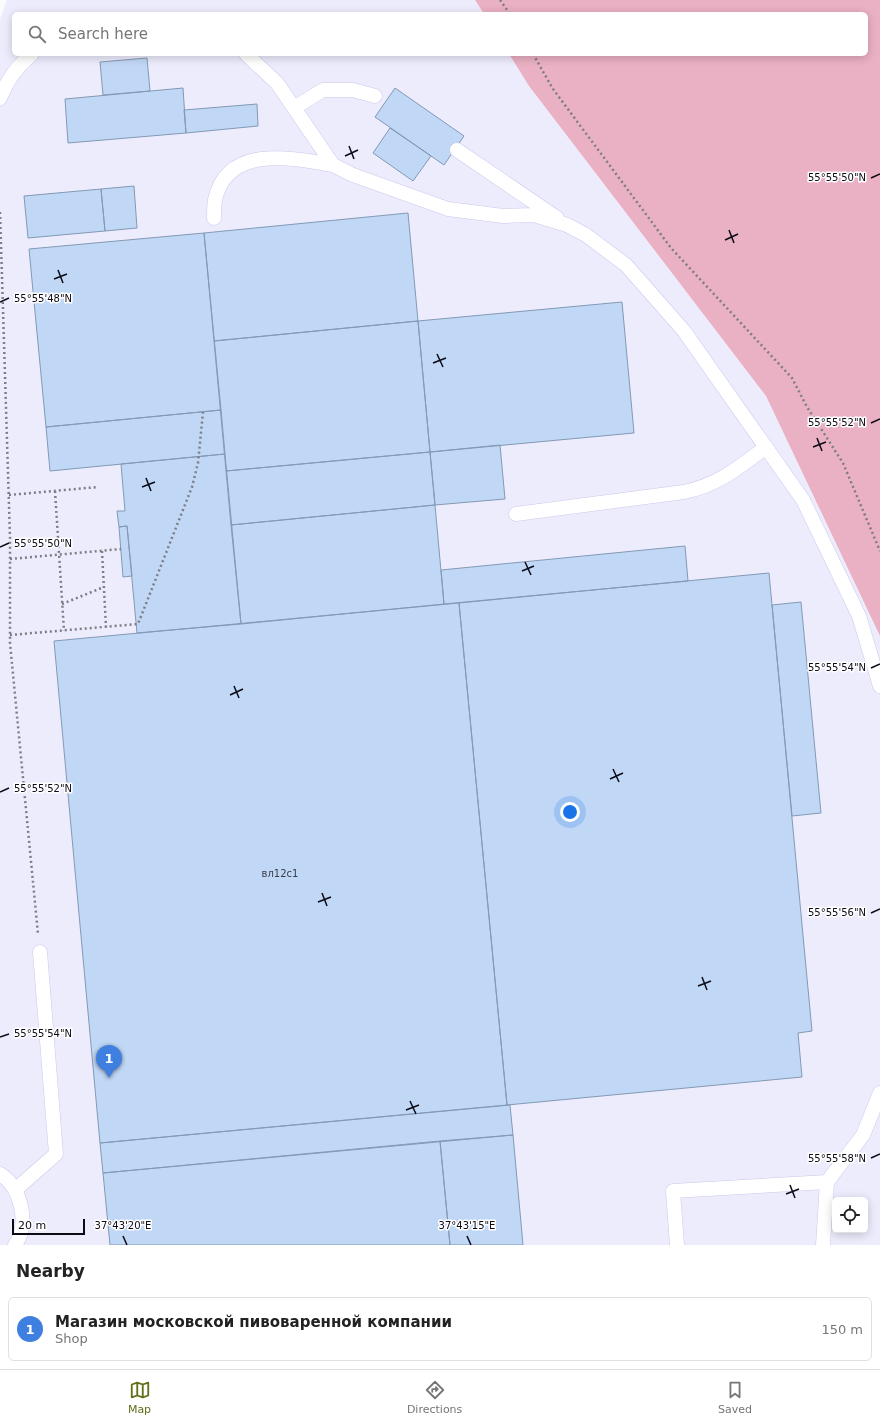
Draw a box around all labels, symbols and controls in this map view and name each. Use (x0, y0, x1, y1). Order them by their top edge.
search box (12, 12, 868, 56)
icon: search (26, 23, 48, 45)
text: Search here (58, 25, 148, 43)
text: 55°55'50"N (808, 172, 866, 183)
text: 55°55'48"N (14, 293, 72, 304)
text: 55°55'52"N (808, 417, 866, 428)
text: 55°55'50"N (14, 538, 72, 549)
text: 55°55'54"N (808, 662, 866, 673)
text: 55°55'52"N (14, 783, 72, 794)
your location (560, 802, 580, 822)
house number: вл12с1 (262, 868, 298, 879)
text: 55°55'56"N (808, 907, 866, 918)
text: 55°55'54"N (14, 1028, 72, 1039)
pin: 1 (96, 1045, 122, 1078)
text: 55°55'58"N (808, 1153, 866, 1164)
map controls (832, 1197, 868, 1233)
button: locate (832, 1197, 868, 1233)
scale bar (12, 1217, 85, 1236)
text: 20 m (18, 1219, 46, 1232)
text: 37°43'20"E (95, 1220, 151, 1231)
text: 37°43'15"E (439, 1220, 495, 1231)
text: Nearby (16, 1261, 85, 1281)
text: Магазин московской пивоваренной компании (55, 1313, 452, 1331)
text: 1 (25, 1322, 35, 1337)
text: 150 m (821, 1322, 863, 1337)
text: Shop (55, 1331, 88, 1346)
tab: Map (128, 1379, 151, 1416)
tab: Directions (407, 1379, 462, 1416)
tab: Saved (718, 1379, 752, 1416)

